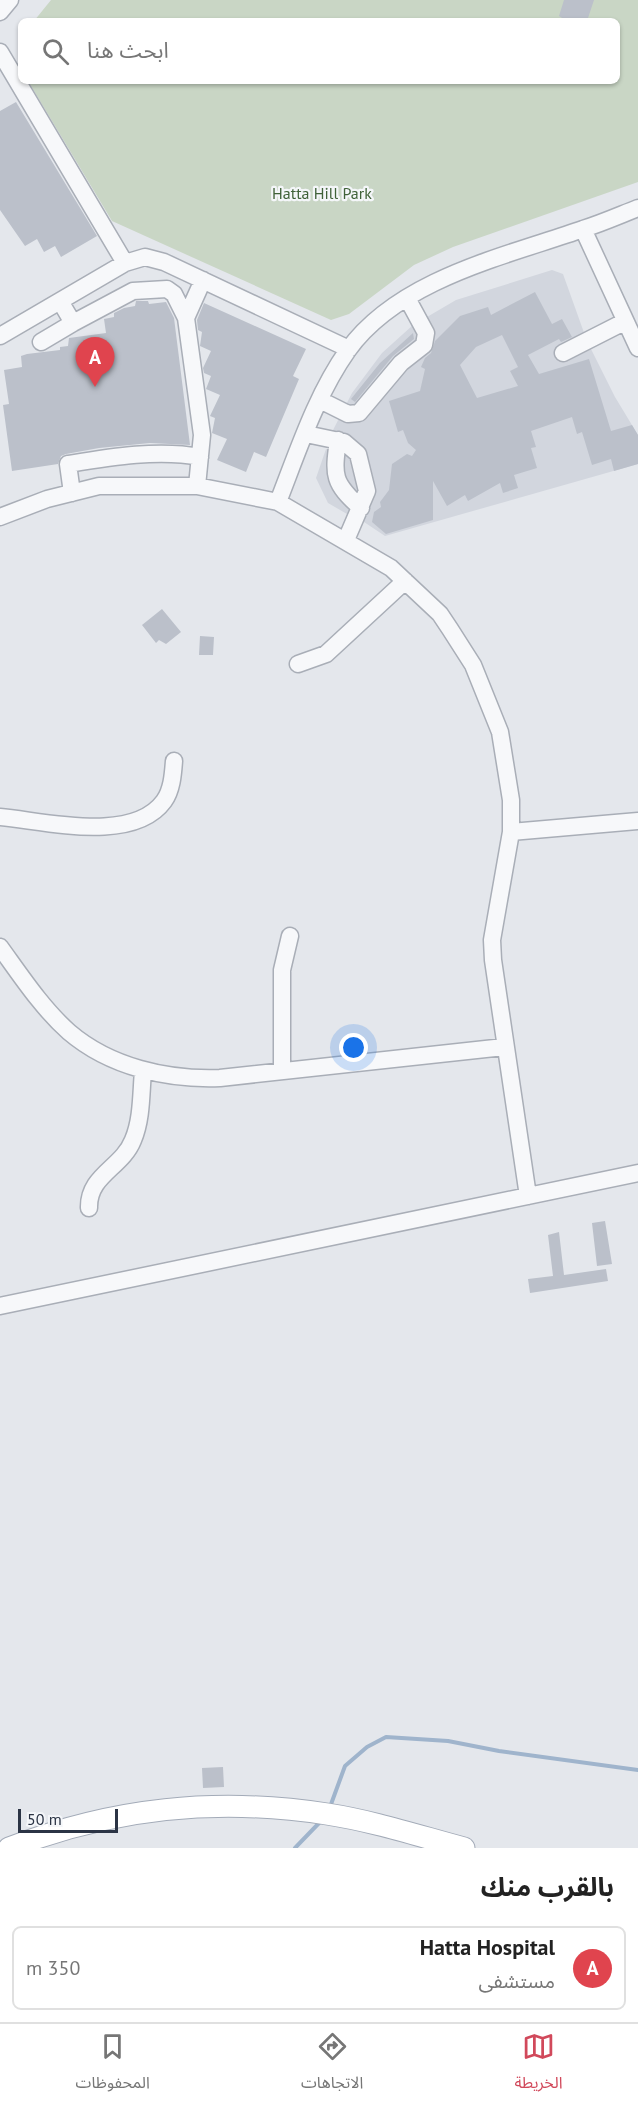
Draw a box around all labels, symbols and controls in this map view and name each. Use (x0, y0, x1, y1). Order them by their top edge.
search box (18, 18, 620, 84)
icon: search (39, 35, 72, 68)
text: ابحث هنا (87, 36, 169, 64)
park label: Hatta Hill Park (272, 183, 372, 203)
pin: A (76, 338, 115, 387)
your location (339, 1033, 368, 1062)
scale bar (18, 1806, 118, 1834)
text: 50 m (27, 1809, 62, 1829)
text: بالقرب منك (481, 1870, 614, 1903)
text: Hatta Hospital (420, 1933, 555, 1961)
text: 350 m (26, 1955, 80, 1981)
text: A (586, 1955, 599, 1981)
text: مستشفى (478, 1968, 555, 1994)
tab: المحفوظات (76, 2030, 150, 2100)
tab: الاتجاهات (301, 2030, 363, 2100)
tab: الخريطة (515, 2030, 562, 2100)

